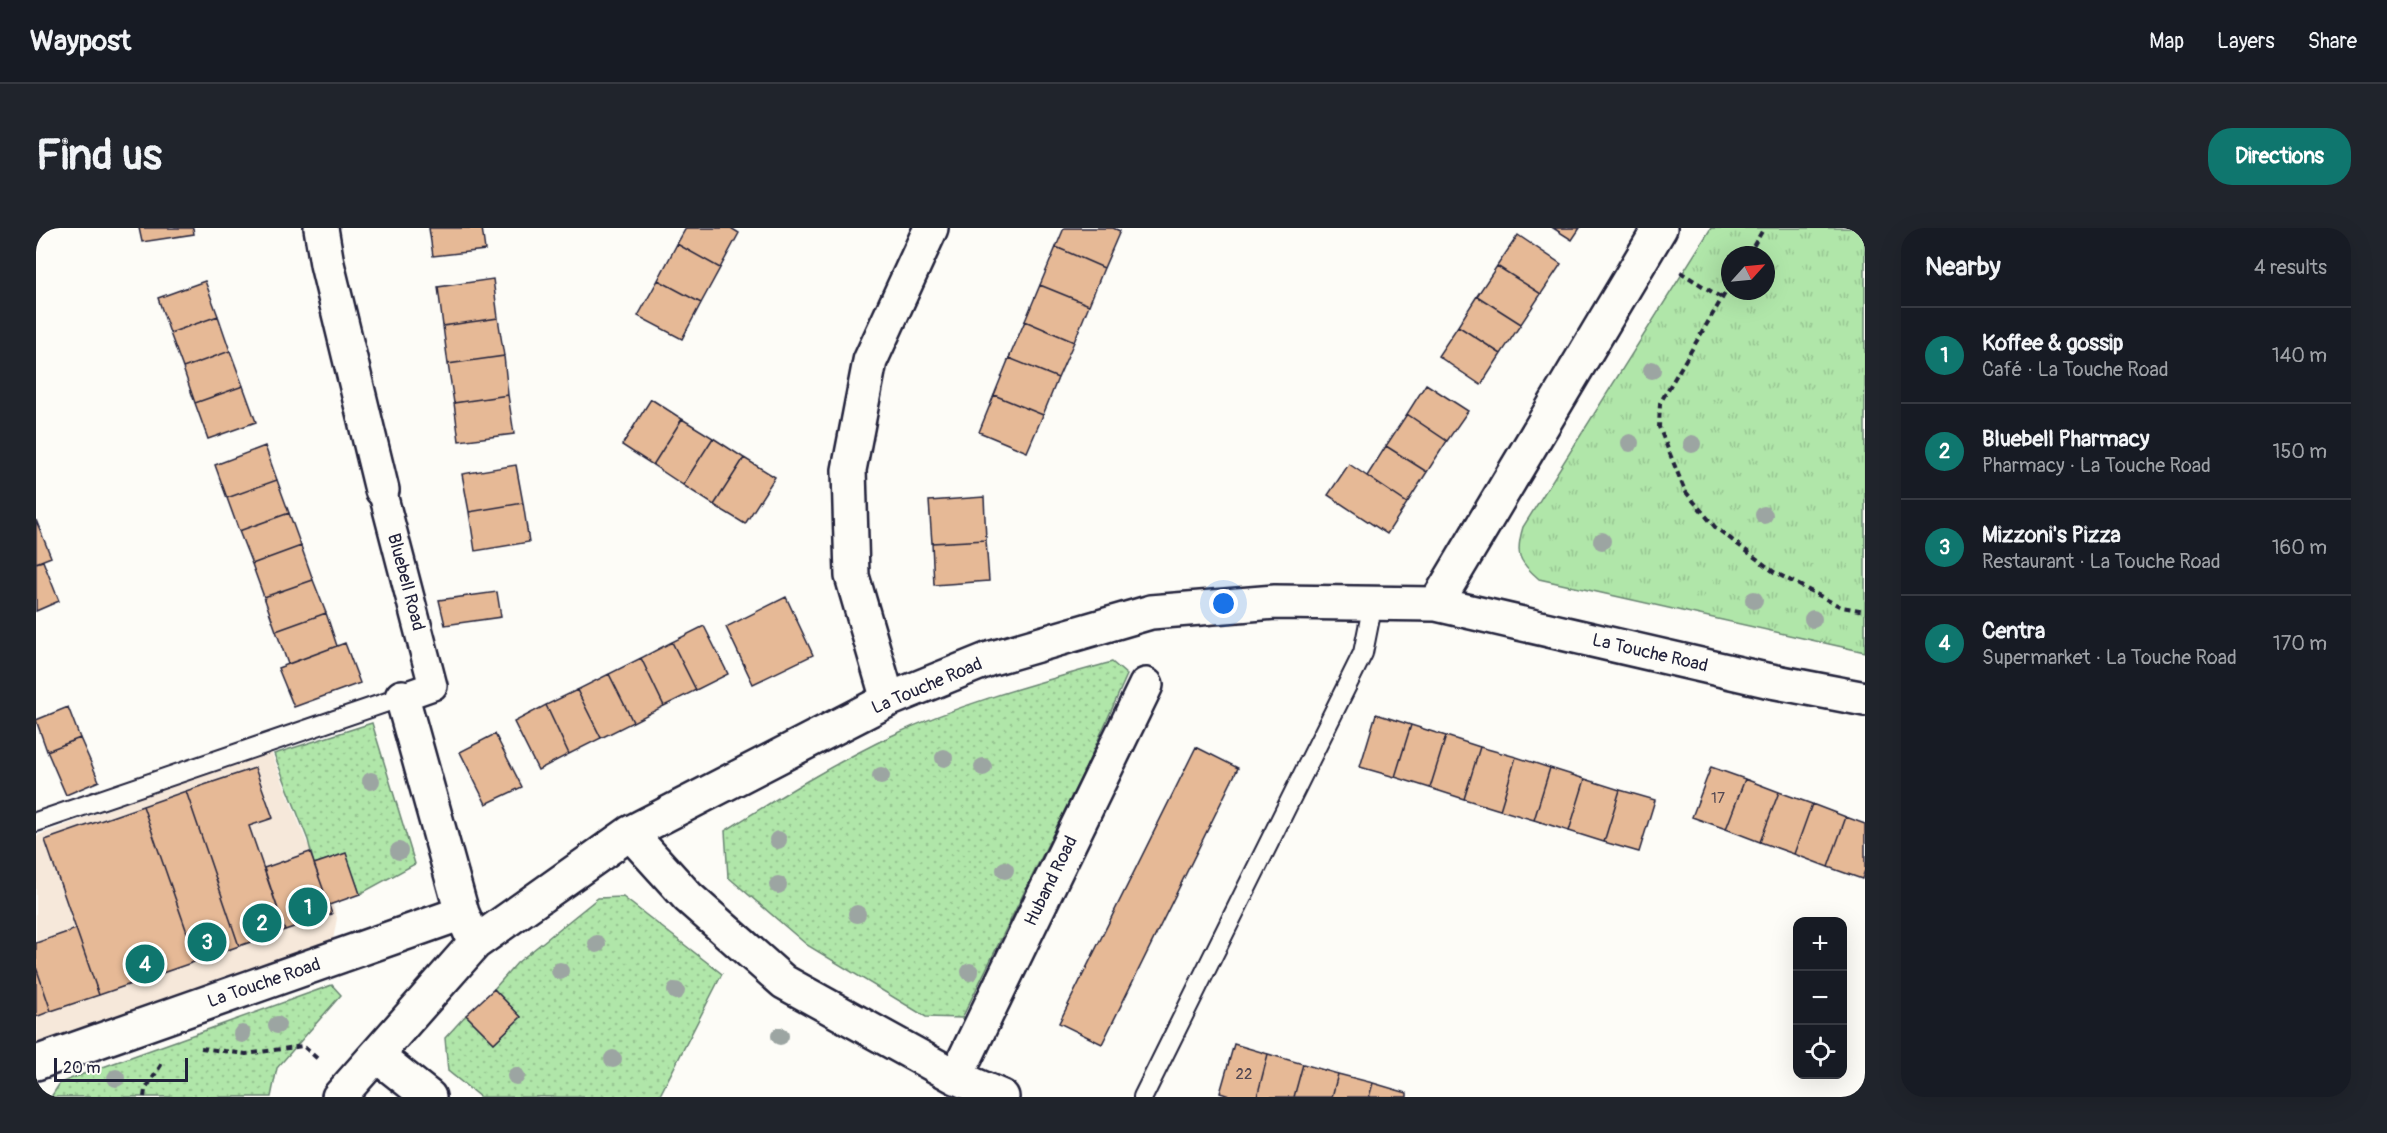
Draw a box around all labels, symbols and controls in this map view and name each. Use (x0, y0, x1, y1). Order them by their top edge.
text: Waypost (30, 24, 131, 59)
text: Map (2149, 28, 2184, 55)
text: Layers (2217, 28, 2275, 55)
text: Share (2308, 28, 2357, 55)
button: Directions (2208, 128, 2351, 185)
text: Find us (36, 130, 162, 182)
north arrow (1721, 246, 1775, 300)
text: Nearby (1925, 251, 2001, 283)
text: 4 results (2254, 255, 2327, 280)
text: Koffee & gossip (1982, 329, 2123, 357)
text: 1 (1941, 343, 1948, 368)
text: 140 m (2272, 343, 2327, 368)
text: Café · La Touche Road (1982, 357, 2169, 382)
text: Bluebell Pharmacy (1982, 425, 2149, 453)
text: 2 (1939, 439, 1950, 464)
text: 150 m (2273, 439, 2327, 464)
text: Pharmacy · La Touche Road (1982, 453, 2211, 478)
text: Mizzoni's Pizza (1982, 521, 2121, 549)
street label: Bluebell Road (382, 531, 430, 633)
text: 3 (1939, 535, 1950, 560)
text: 160 m (2272, 535, 2327, 560)
text: Restaurant · La Touche Road (1982, 549, 2221, 574)
your location (1209, 589, 1238, 618)
text: Centra (1982, 617, 2045, 645)
street label: La Touche Road (1590, 629, 1710, 677)
text: 4 (1939, 631, 1950, 656)
text: 170 m (2273, 631, 2327, 656)
text: Supermarket · La Touche Road (1982, 645, 2237, 670)
street label: La Touche Road (868, 652, 986, 720)
house number: 17 (1711, 789, 1725, 808)
street label: Huband Road (1019, 832, 1083, 930)
pin: 1 (288, 884, 328, 930)
pin: 2 (242, 900, 282, 946)
map controls (1793, 917, 1847, 1079)
button: + (1793, 917, 1847, 971)
pin: 3 (188, 920, 226, 964)
pin: 4 (126, 942, 164, 986)
street label: La Touche Road (204, 953, 324, 1013)
button: − (1793, 971, 1847, 1025)
button: locate (1793, 1025, 1847, 1079)
scale bar (54, 1055, 188, 1082)
text: 20 m (63, 1058, 101, 1078)
house number: 22 (1236, 1065, 1252, 1084)

